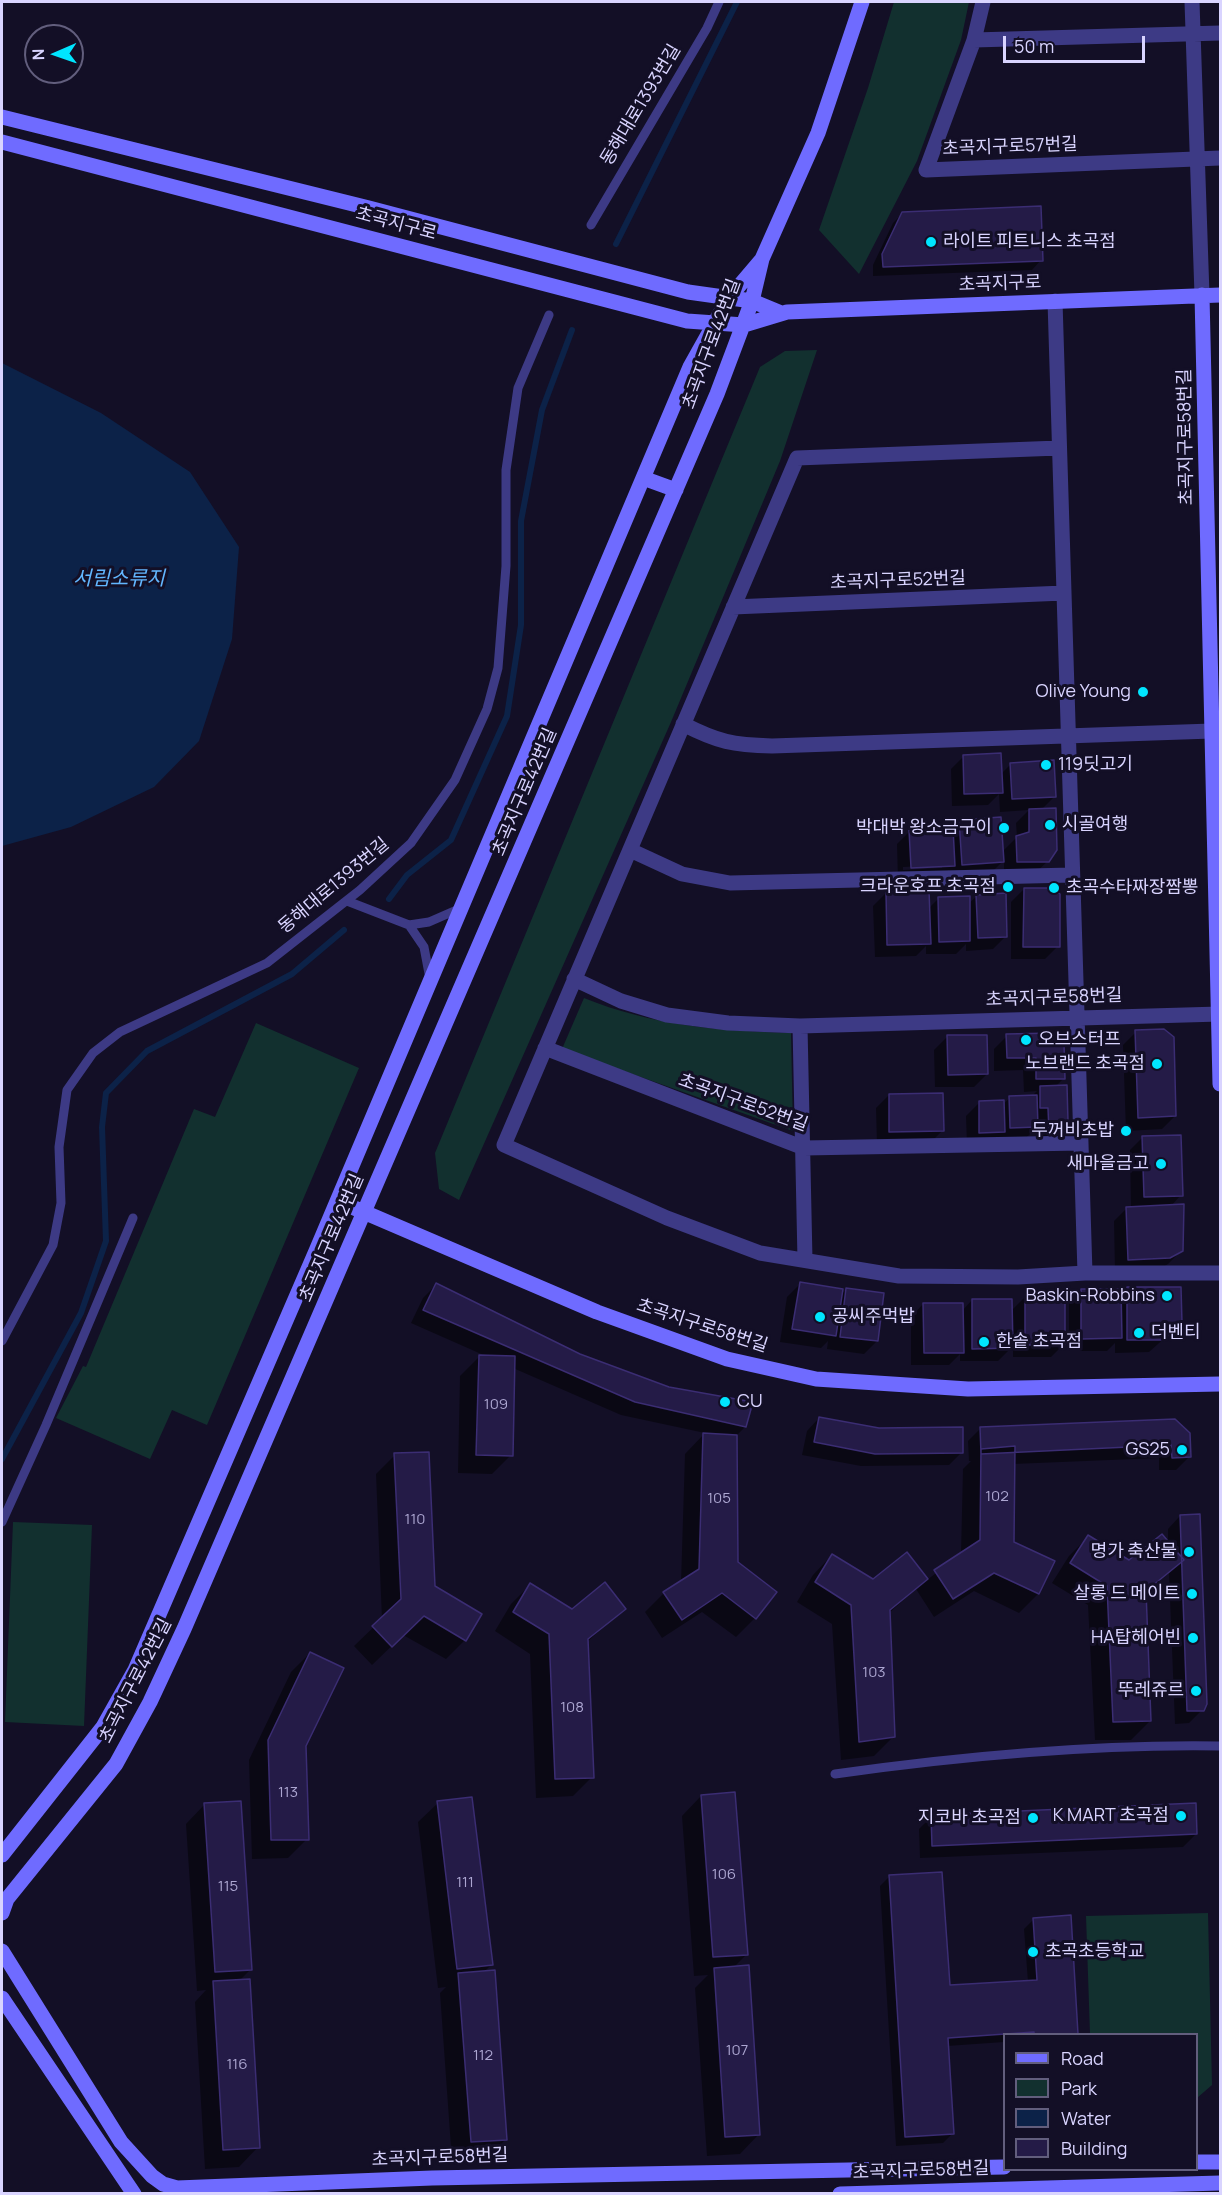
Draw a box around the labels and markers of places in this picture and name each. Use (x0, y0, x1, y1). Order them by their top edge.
place label: 라이트 피트니스 초곡점 (943, 231, 1116, 253)
marker: 라이트 피트니스 초곡점 (924, 235, 938, 249)
place label: Olive Young (1035, 681, 1131, 703)
marker: Olive Young (1136, 685, 1150, 699)
place label: 119딧고기 (1058, 754, 1133, 776)
marker: 119딧고기 (1039, 758, 1053, 772)
place label: 시골여행 (1062, 814, 1128, 836)
place label: 박대박 왕소금구이 (856, 817, 992, 839)
marker: 시골여행 (1043, 818, 1057, 832)
marker: 박대박 왕소금구이 (997, 821, 1011, 835)
place label: 크라운호프 초곡점 (860, 876, 996, 898)
place label: 초곡수타짜장짬뽕 (1066, 877, 1198, 899)
marker: 크라운호프 초곡점 (1001, 880, 1015, 894)
marker: 초곡수타짜장짬뽕 (1047, 881, 1061, 895)
place label: 오브스터프 (1038, 1029, 1121, 1051)
marker: 오브스터프 (1019, 1033, 1033, 1047)
place label: 노브랜드 초곡점 (1025, 1053, 1145, 1075)
marker: 노브랜드 초곡점 (1150, 1057, 1164, 1071)
place label: 두꺼비초밥 (1031, 1120, 1114, 1142)
marker: 두꺼비초밥 (1119, 1124, 1133, 1138)
place label: 새마을금고 (1066, 1153, 1149, 1175)
marker: 새마을금고 (1154, 1157, 1168, 1171)
place label: Baskin-Robbins (1025, 1285, 1155, 1307)
marker: Baskin-Robbins (1160, 1289, 1174, 1303)
place label: 공씨주먹밥 (832, 1306, 915, 1328)
marker: 공씨주먹밥 (813, 1310, 827, 1324)
place label: 더벤티 (1151, 1322, 1201, 1344)
marker: 더벤티 (1132, 1326, 1146, 1340)
place label: 한솥 초곡점 (996, 1331, 1082, 1353)
marker: 한솥 초곡점 (977, 1335, 991, 1349)
place label: CU (737, 1391, 763, 1413)
marker: CU (718, 1395, 732, 1409)
place label: GS25 (1126, 1439, 1170, 1461)
marker: GS25 (1175, 1443, 1189, 1457)
place label: 명가 축산물 (1091, 1541, 1177, 1563)
marker: 명가 축산물 (1182, 1545, 1196, 1559)
place label: 살롱 드 메이트 (1073, 1583, 1180, 1605)
marker: 살롱 드 메이트 (1185, 1587, 1199, 1601)
place label: HA탑헤어빈 (1091, 1627, 1181, 1649)
marker: HA탑헤어빈 (1186, 1631, 1200, 1645)
place label: 뚜레쥬르 (1118, 1680, 1184, 1702)
marker: 뚜레쥬르 (1189, 1684, 1203, 1698)
place label: K MART 초곡점 (1053, 1805, 1169, 1827)
place label: 지코바 초곡점 (918, 1807, 1021, 1829)
marker: K MART 초곡점 (1174, 1809, 1188, 1823)
marker: 지코바 초곡점 (1026, 1811, 1040, 1825)
place label: 초곡초등학교 (1045, 1941, 1144, 1963)
marker: 초곡초등학교 (1026, 1945, 1040, 1959)

